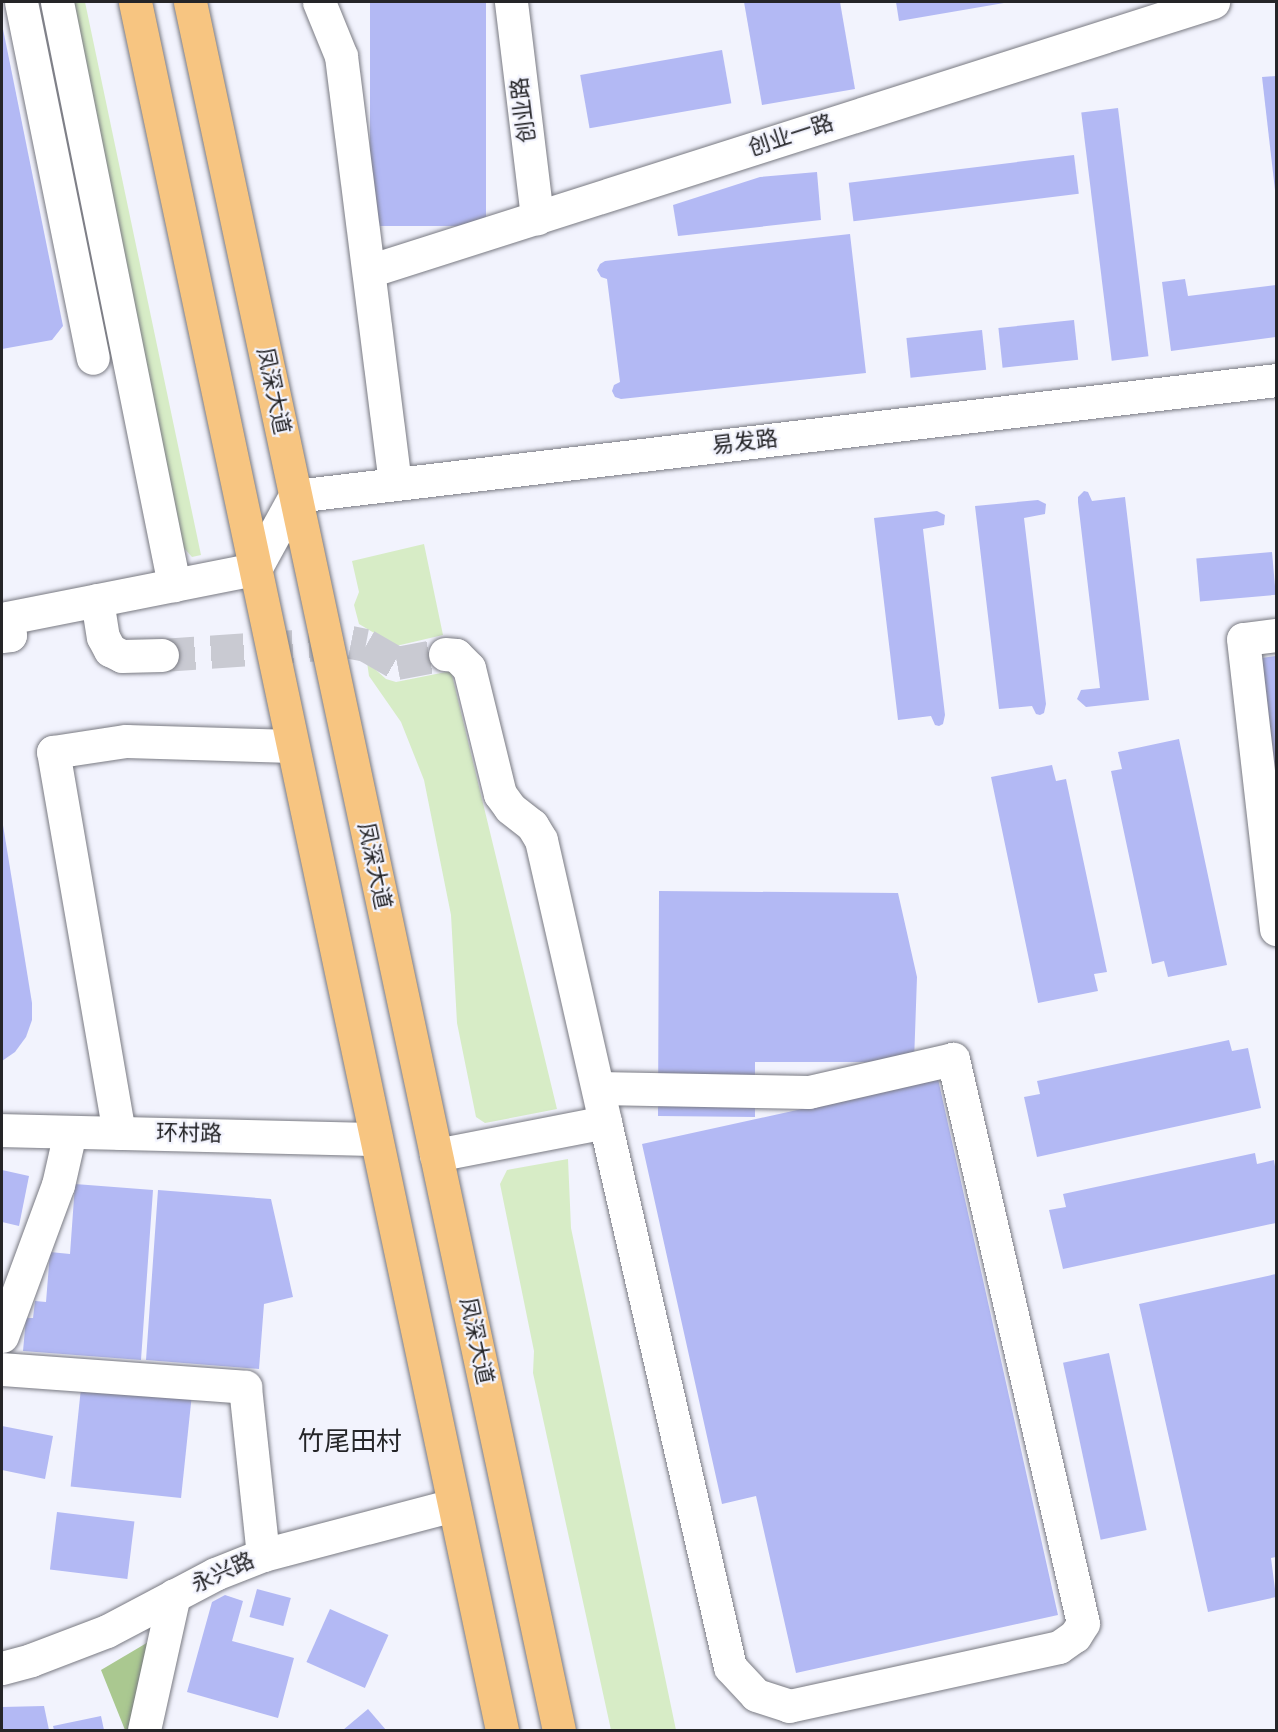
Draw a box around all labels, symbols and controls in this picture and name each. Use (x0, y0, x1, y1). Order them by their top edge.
street label: 创业路 (507, 76, 541, 144)
street label: 创业一路 (745, 110, 837, 162)
street label: 凤深大道 (251, 345, 295, 437)
street label: 易发路 (711, 426, 779, 460)
street label: 凤深大道 (352, 820, 396, 912)
street label: 环村路 (156, 1120, 222, 1148)
street label: 凤深大道 (454, 1295, 498, 1387)
district label: 竹尾田村 (298, 1427, 402, 1459)
street label: 永兴路 (187, 1548, 259, 1598)

